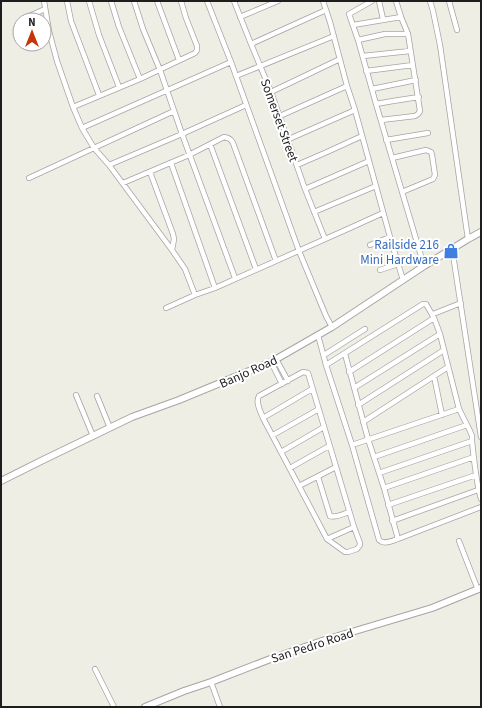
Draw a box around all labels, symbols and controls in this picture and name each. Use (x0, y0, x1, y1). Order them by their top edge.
north arrow (12, 12, 52, 52)
text: N (28, 15, 36, 30)
street label: Somerset Street (256, 76, 303, 165)
place label: Railside 216 Mini Hardware (360, 236, 439, 269)
shop icon: Railside 216 Mini Hardware (442, 242, 460, 260)
street label: Banjo Road (216, 351, 280, 393)
street label: San Pedro Road (269, 624, 356, 668)

